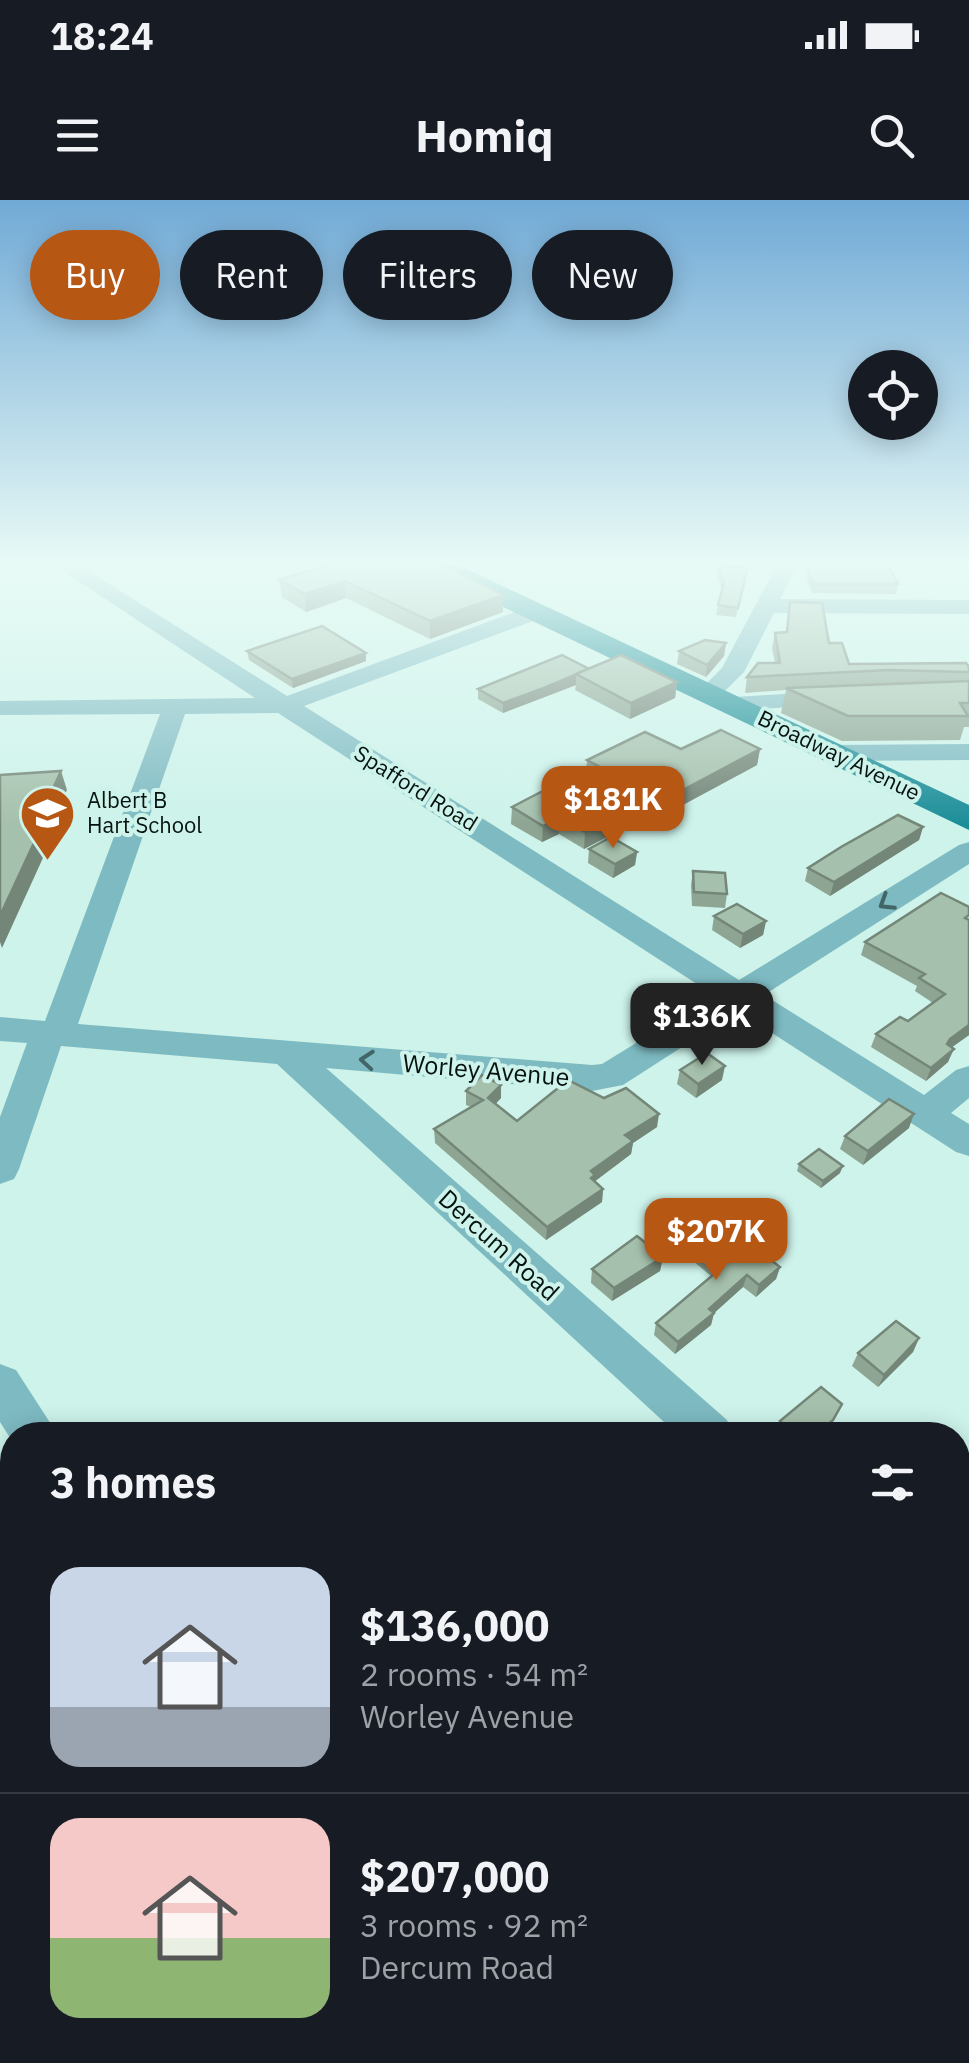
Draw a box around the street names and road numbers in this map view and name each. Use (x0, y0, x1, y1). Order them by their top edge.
street label: Broadway Avenue (753, 703, 925, 806)
street label: Spafford Road (349, 738, 483, 837)
street label: Worley Avenue (401, 1046, 571, 1093)
street label: Dercum Road (432, 1182, 567, 1308)

